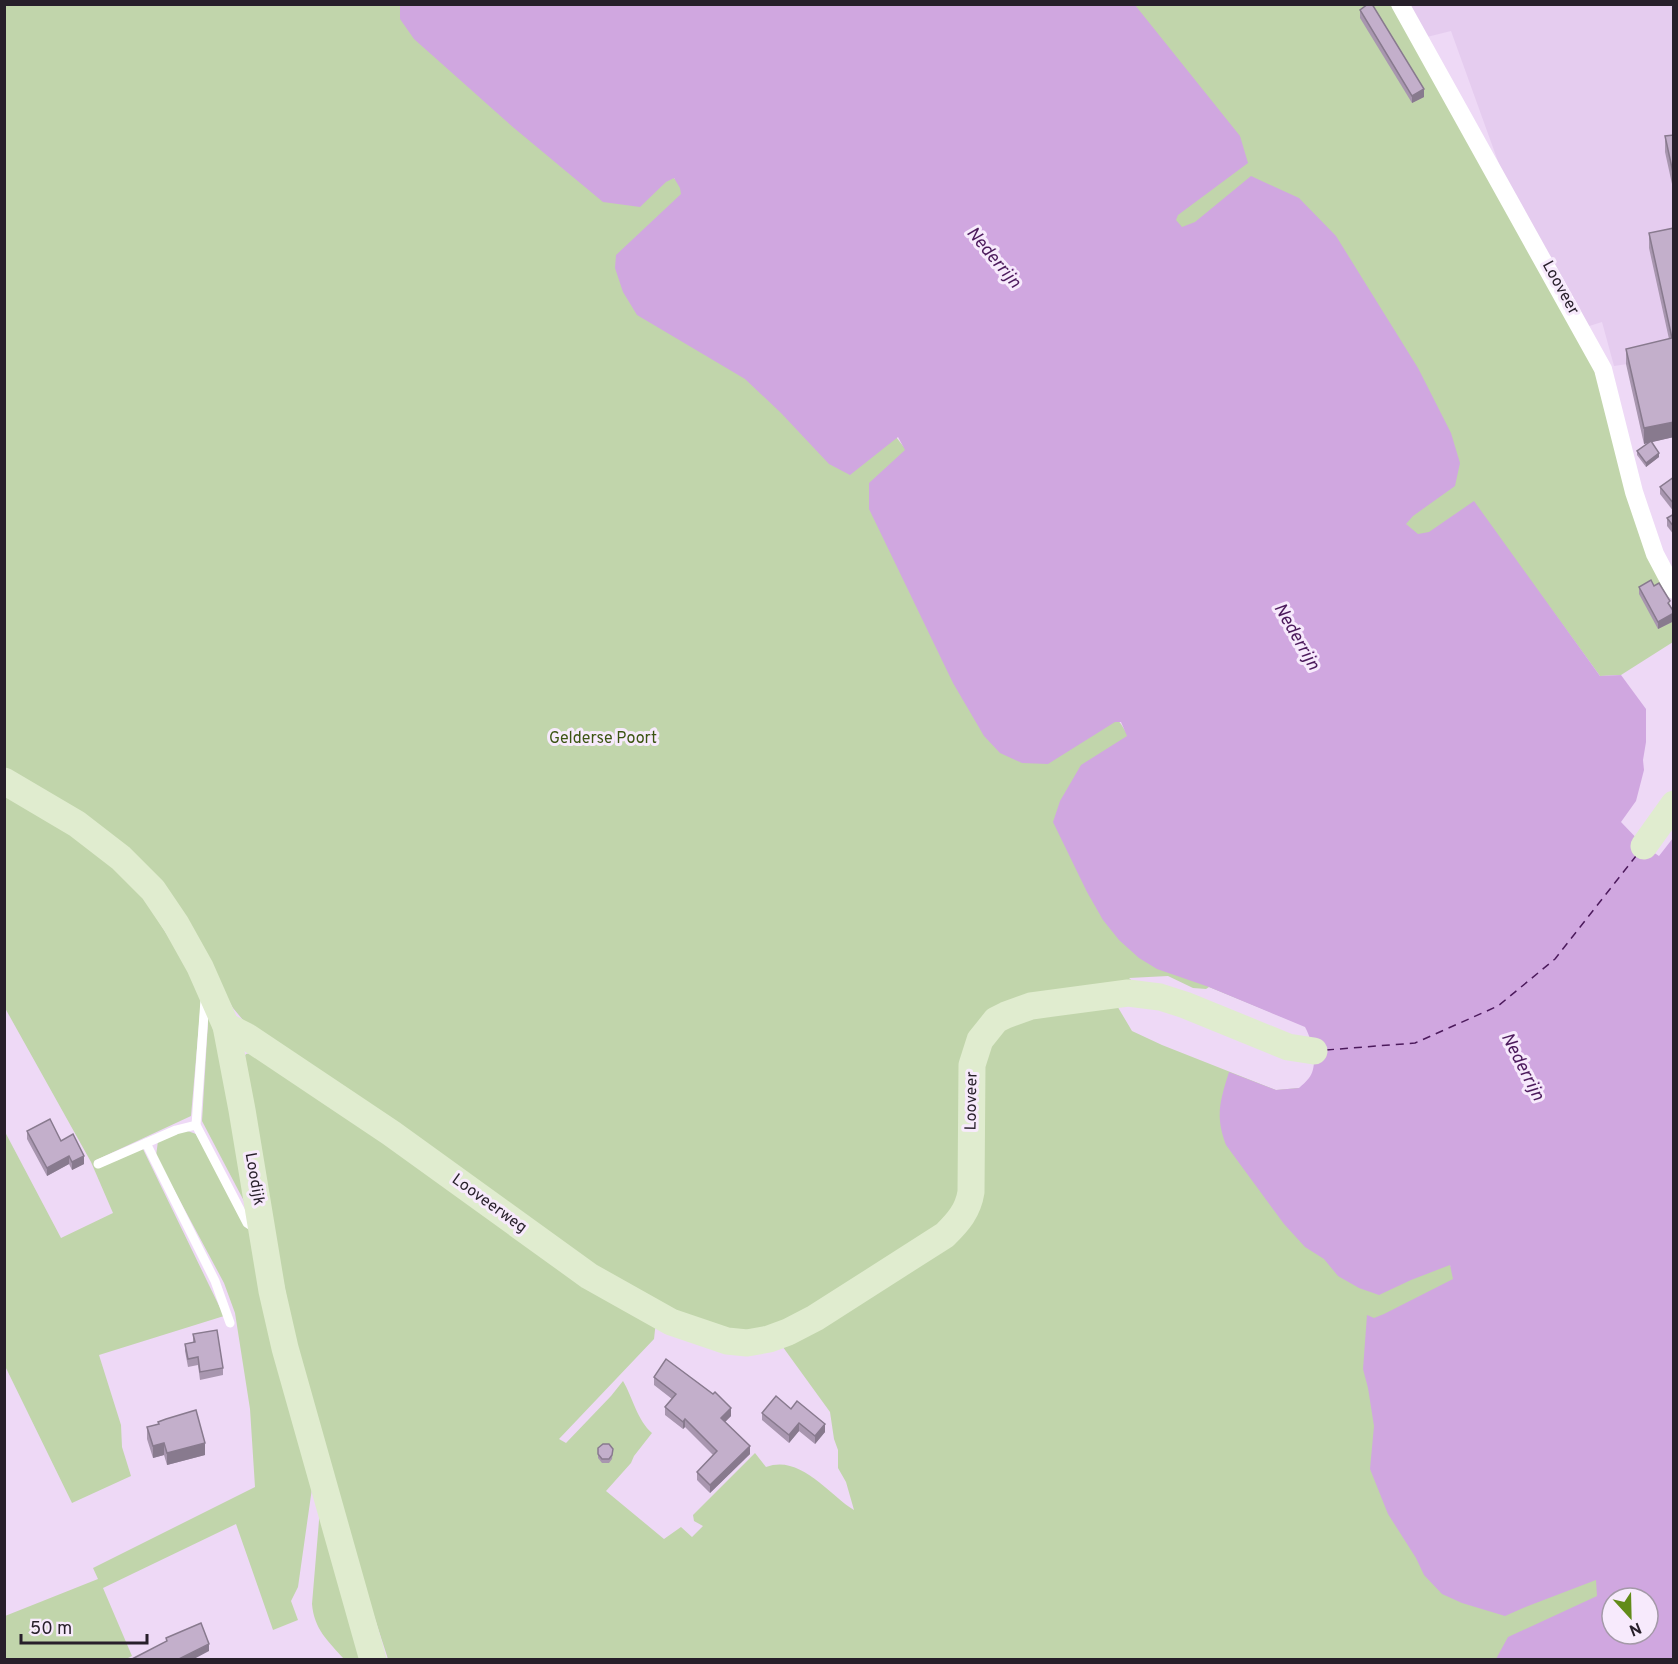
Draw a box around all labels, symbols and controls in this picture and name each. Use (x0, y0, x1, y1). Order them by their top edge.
water label: Nederrijn (961, 222, 1026, 294)
street label: Looveer (1537, 257, 1583, 319)
water label: Nederrijn (1268, 599, 1324, 675)
park label: Gelderse Poort (549, 729, 657, 749)
water label: Nederrijn (1495, 1029, 1549, 1105)
street label: Looveer (961, 1071, 983, 1131)
street label: Loodijk (240, 1151, 268, 1207)
street label: Looveerweg (447, 1170, 531, 1238)
north arrow (1600, 1586, 1660, 1646)
scale bar (21, 1607, 147, 1645)
text: N (1626, 1617, 1644, 1639)
text: 50 m (30, 1618, 72, 1641)

